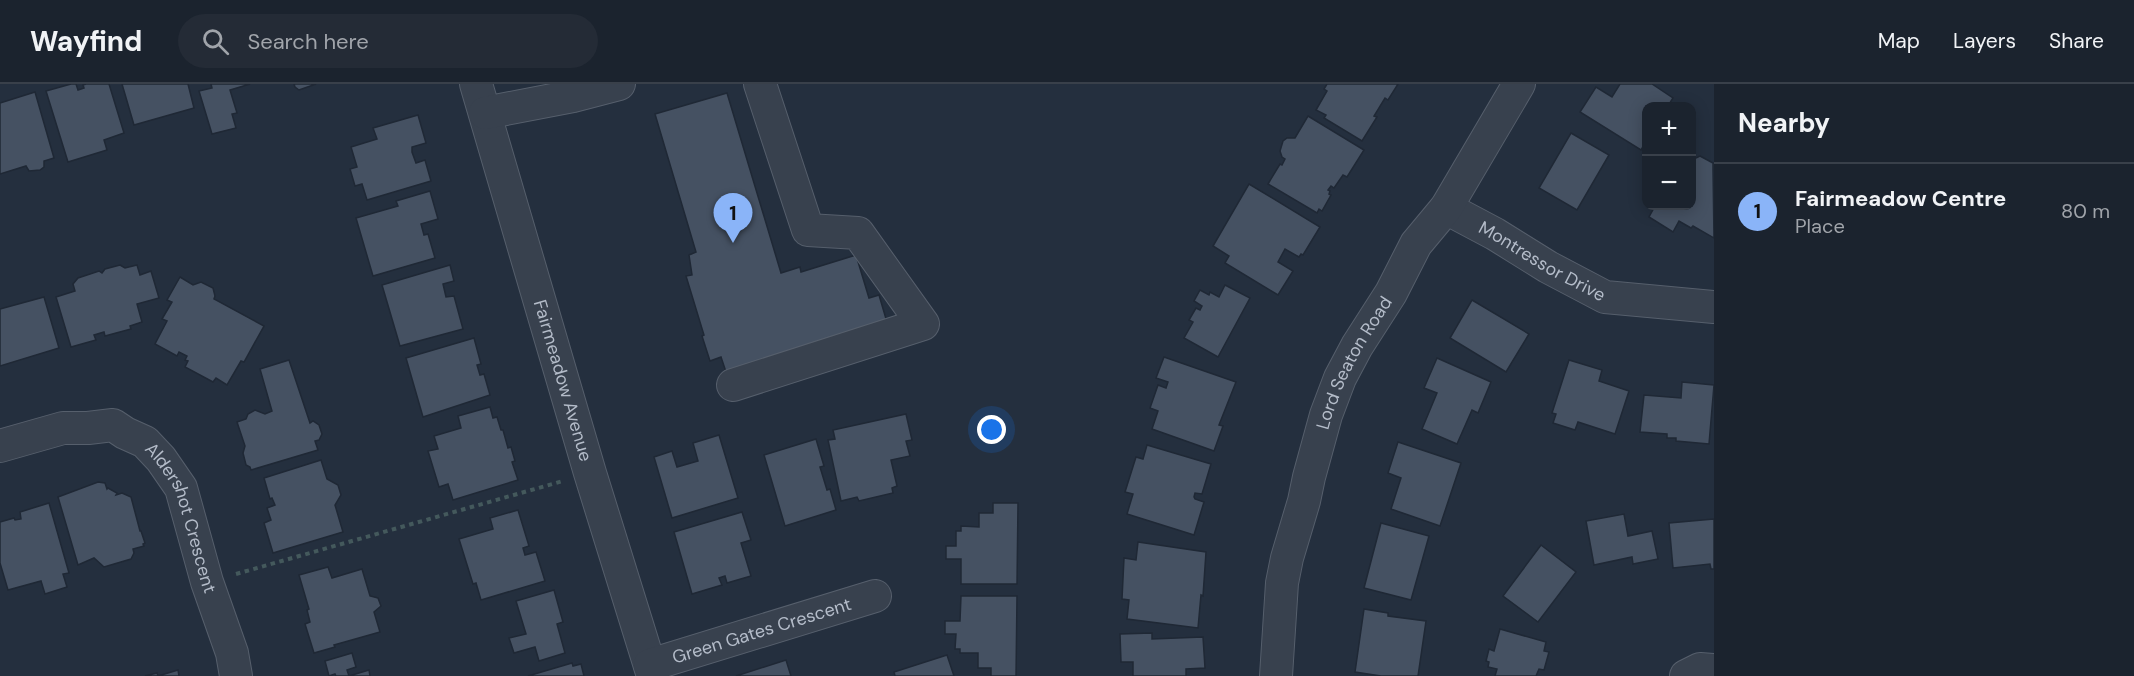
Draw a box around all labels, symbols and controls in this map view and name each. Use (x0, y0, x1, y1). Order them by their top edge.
search box (178, 14, 598, 68)
text: Wayfind (30, 23, 142, 60)
icon: search (199, 25, 232, 58)
text: Search here (247, 27, 369, 56)
text: Map (1878, 27, 1920, 55)
text: Layers (1953, 27, 2016, 55)
text: Share (2049, 27, 2104, 55)
map controls (1642, 102, 1696, 210)
button: + (1642, 102, 1696, 156)
text: Nearby (1738, 106, 1830, 140)
button: − (1642, 156, 1696, 210)
text: Fairmeadow Centre (1795, 184, 2006, 213)
pin: 1 (714, 194, 752, 243)
text: 1 (1754, 198, 1761, 224)
text: 80 m (2061, 198, 2110, 224)
text: Place (1795, 213, 1845, 239)
street label: Montressor Drive (1475, 216, 1610, 307)
street label: Lord Seaton Road (1311, 292, 1398, 432)
street label: Fairmeadow Avenue (528, 297, 598, 464)
your location (977, 415, 1006, 444)
street label: Aldershot Crescent (140, 437, 222, 596)
street label: Green Gates Crescent (669, 592, 854, 669)

